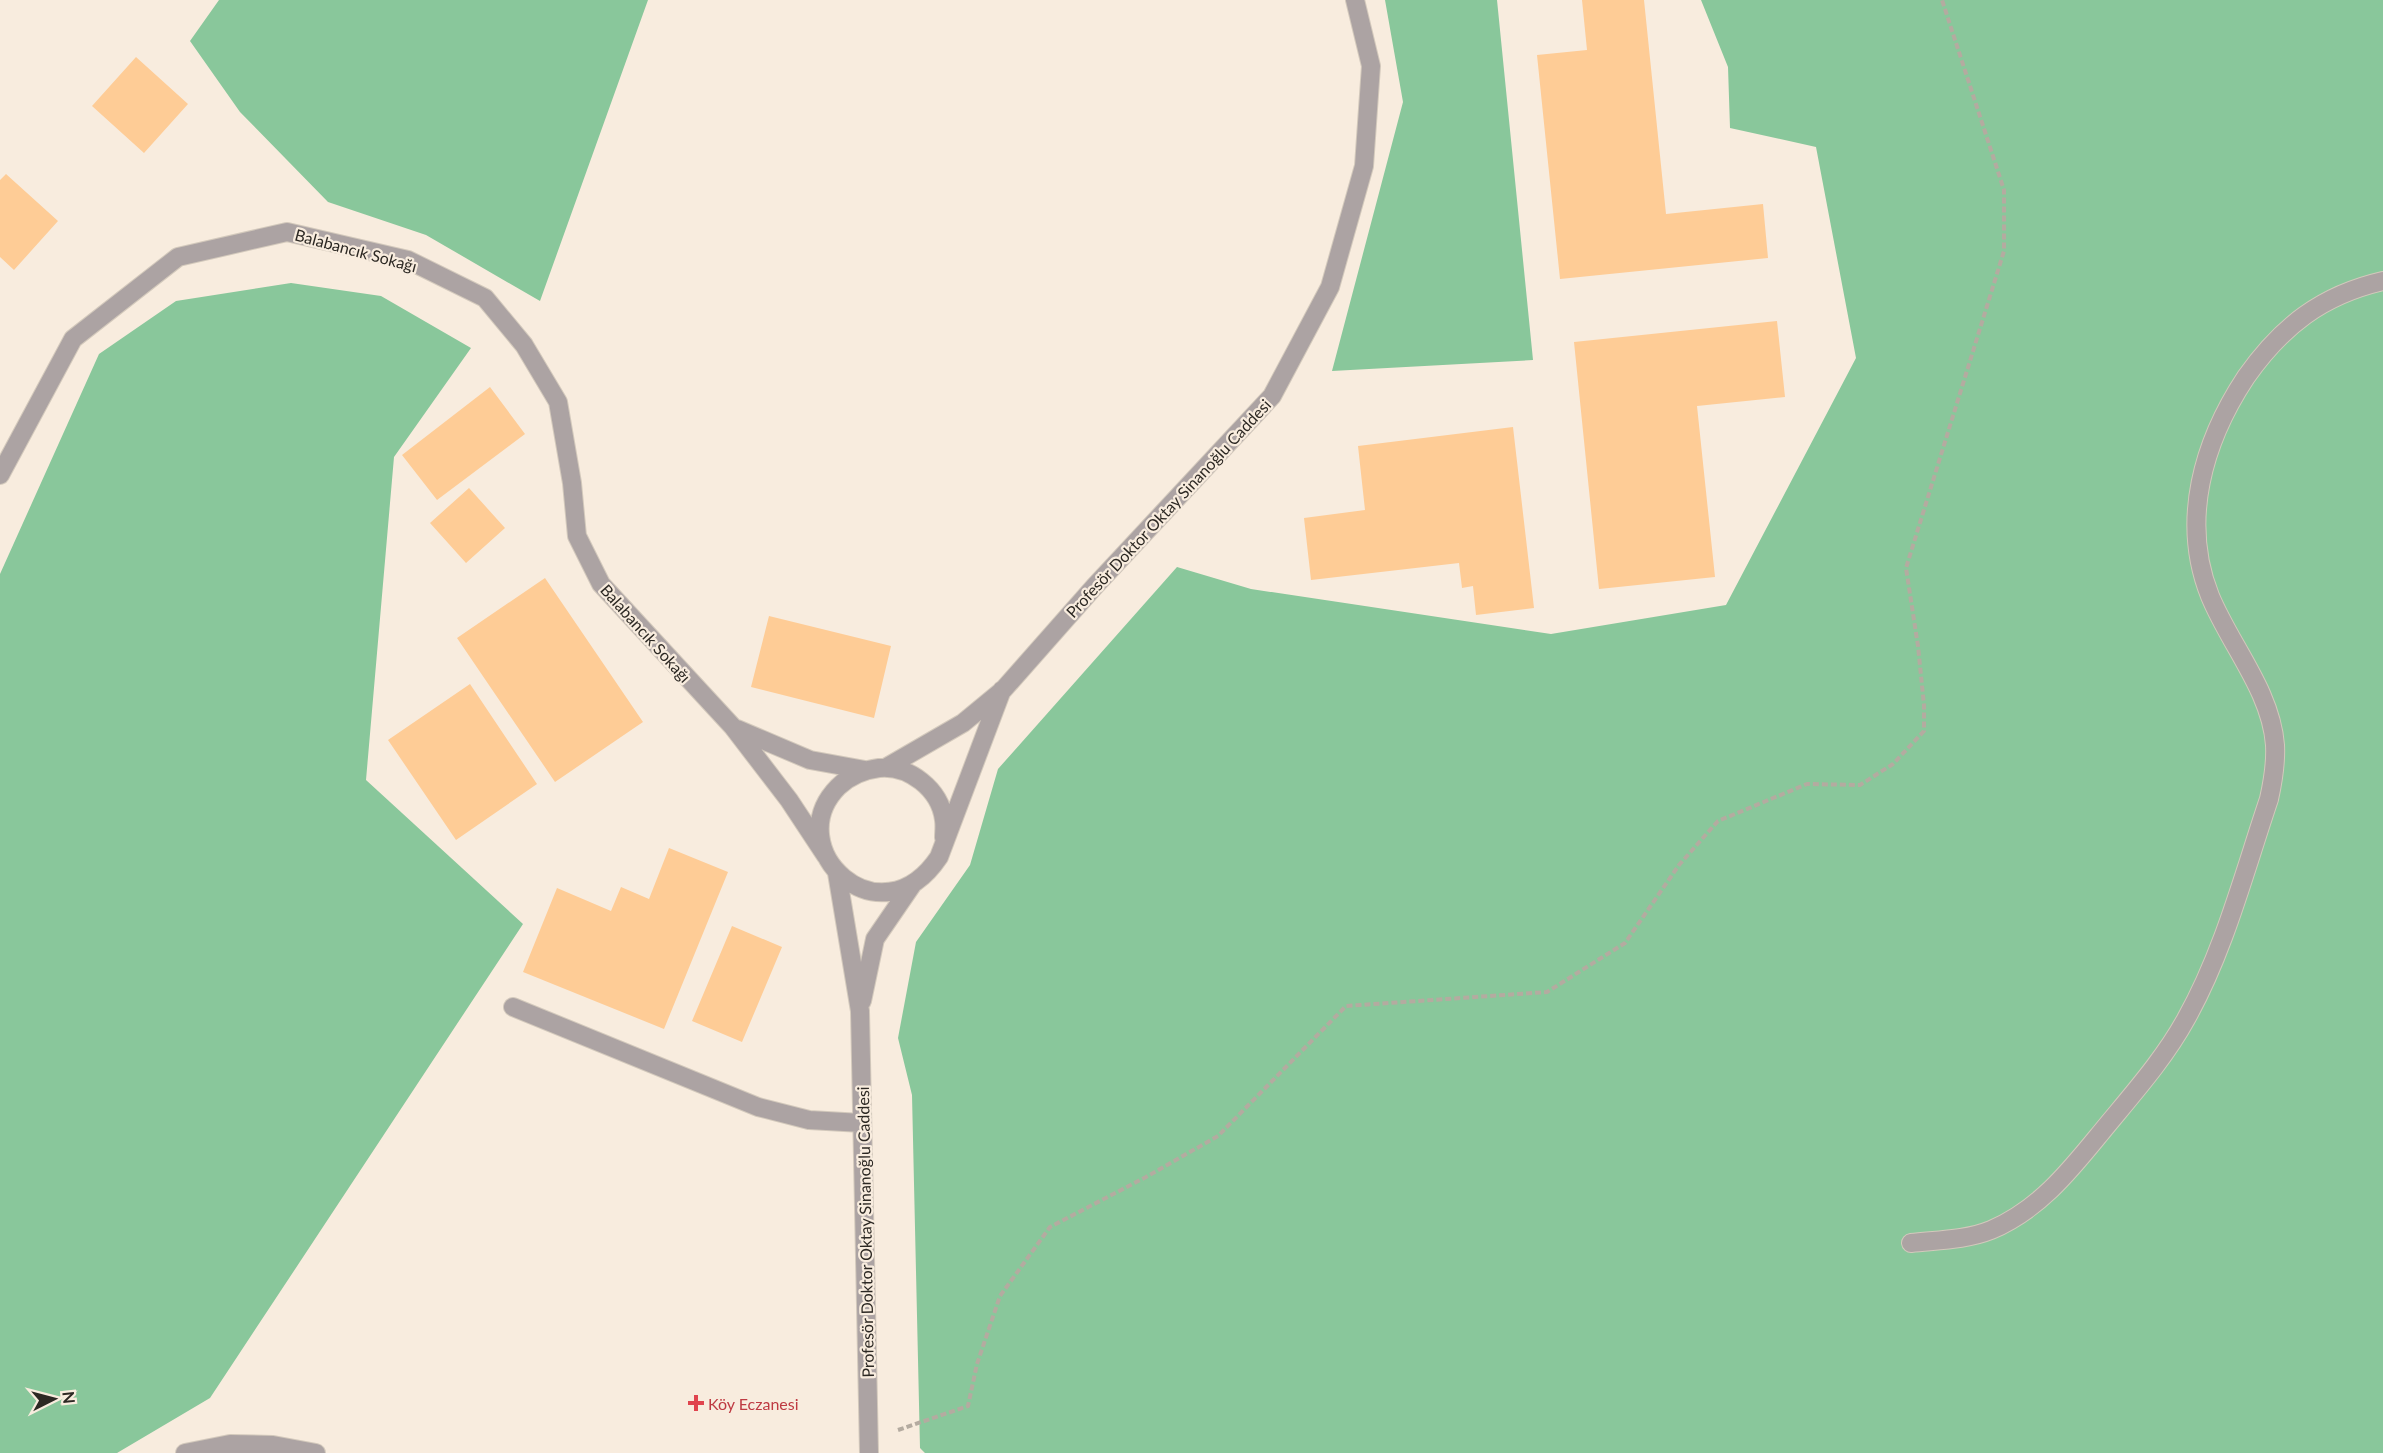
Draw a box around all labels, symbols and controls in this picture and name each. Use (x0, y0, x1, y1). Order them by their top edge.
street label: Balabancık Sokağı (293, 225, 419, 275)
street label: Profesör Doktor Oktay Sinanoğlu Caddesi (1062, 395, 1274, 621)
street label: Balabancık Sokağı (597, 580, 695, 686)
street label: Profesör Doktor Oktay Sinanoğlu Caddesi (853, 1086, 877, 1378)
north arrow (24, 1369, 84, 1429)
text: N (59, 1390, 80, 1405)
place label: Köy Eczanesi (708, 1394, 799, 1413)
marker: Köy Eczanesi (689, 1396, 703, 1410)

